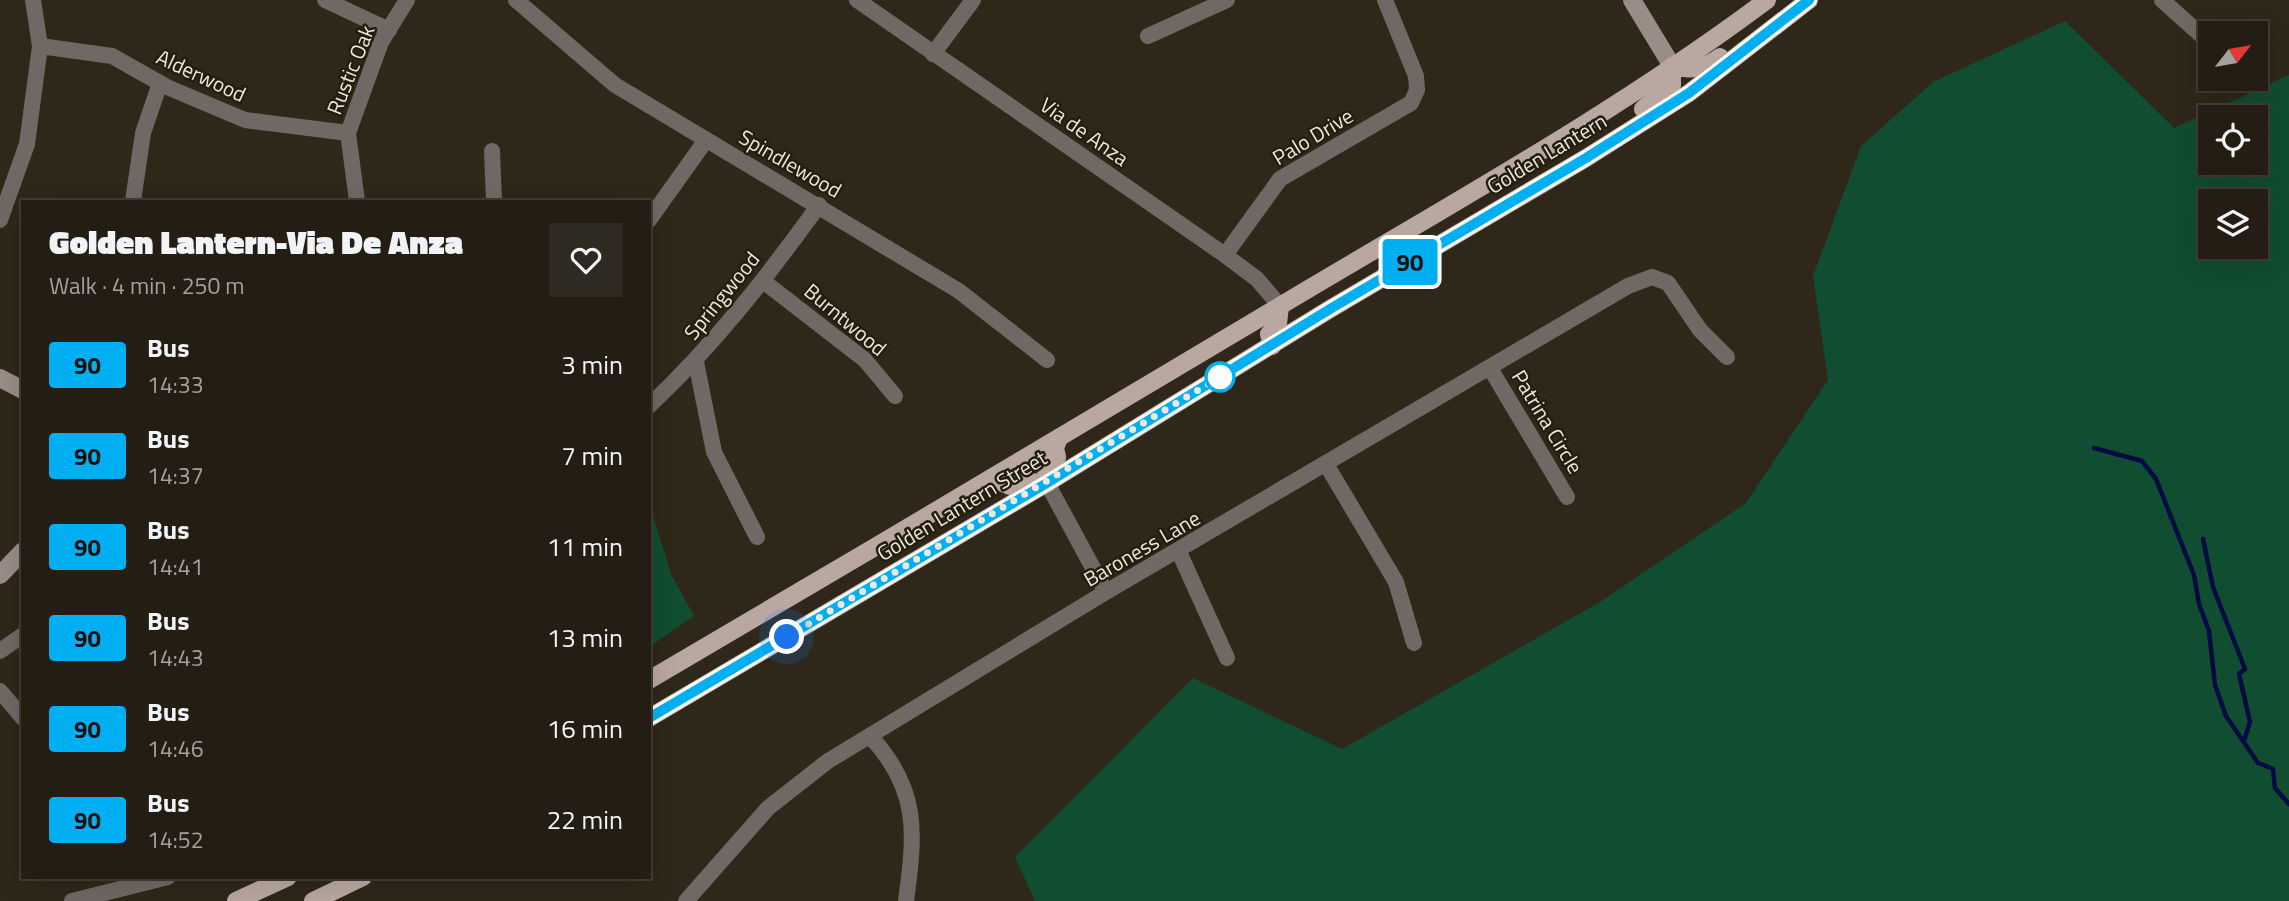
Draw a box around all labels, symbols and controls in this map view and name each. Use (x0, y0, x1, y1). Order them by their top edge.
street label: Rustic Oak (318, 20, 383, 119)
north arrow (2198, 21, 2268, 91)
map controls (2198, 21, 2268, 259)
street label: Alderwood (151, 40, 251, 110)
street label: Via de Anza (1034, 89, 1136, 174)
street label: Palo Drive (1266, 99, 1359, 173)
street label: Golden Lantern (1480, 105, 1613, 202)
button: locate (2198, 105, 2268, 175)
street label: Spindlewood (733, 121, 848, 205)
button: layers (2198, 189, 2268, 259)
text: Golden Lantern-Via De Anza (49, 217, 463, 267)
button: heart (549, 223, 623, 297)
line badge: 90 (1378, 239, 1442, 285)
street label: Springwood (676, 244, 767, 346)
text: 90 (1397, 244, 1423, 280)
text: Walk · 4 min · 250 m (49, 268, 245, 303)
street label: Burntwood (797, 275, 894, 363)
text: Bus (147, 328, 189, 367)
text: 3 min (561, 345, 623, 384)
text: 90 (74, 347, 101, 383)
unlabelled marker (1205, 362, 1235, 392)
street label: Patrina Circle (1504, 363, 1592, 480)
text: 14:33 (147, 367, 204, 402)
text: Bus (147, 419, 189, 458)
text: 7 min (561, 436, 623, 475)
text: 90 (74, 438, 101, 474)
street label: Golden Lantern Street (870, 441, 1053, 569)
text: 14:37 (147, 458, 204, 493)
street label: Baroness Lane (1077, 502, 1206, 595)
text: Bus (147, 510, 189, 549)
text: 11 min (547, 527, 623, 566)
text: 90 (74, 529, 101, 565)
text: 14:41 (147, 549, 204, 584)
text: Bus (147, 601, 189, 640)
text: 13 min (547, 618, 623, 657)
your location (769, 619, 804, 654)
text: 90 (74, 620, 101, 656)
text: 14:43 (147, 640, 204, 675)
text: Bus (147, 692, 189, 731)
text: 16 min (547, 709, 623, 748)
text: 90 (74, 711, 101, 747)
text: 14:46 (147, 731, 204, 766)
text: Bus (147, 783, 189, 822)
text: 22 min (547, 800, 623, 839)
text: 90 (74, 802, 101, 838)
text: 14:52 (147, 822, 204, 857)

